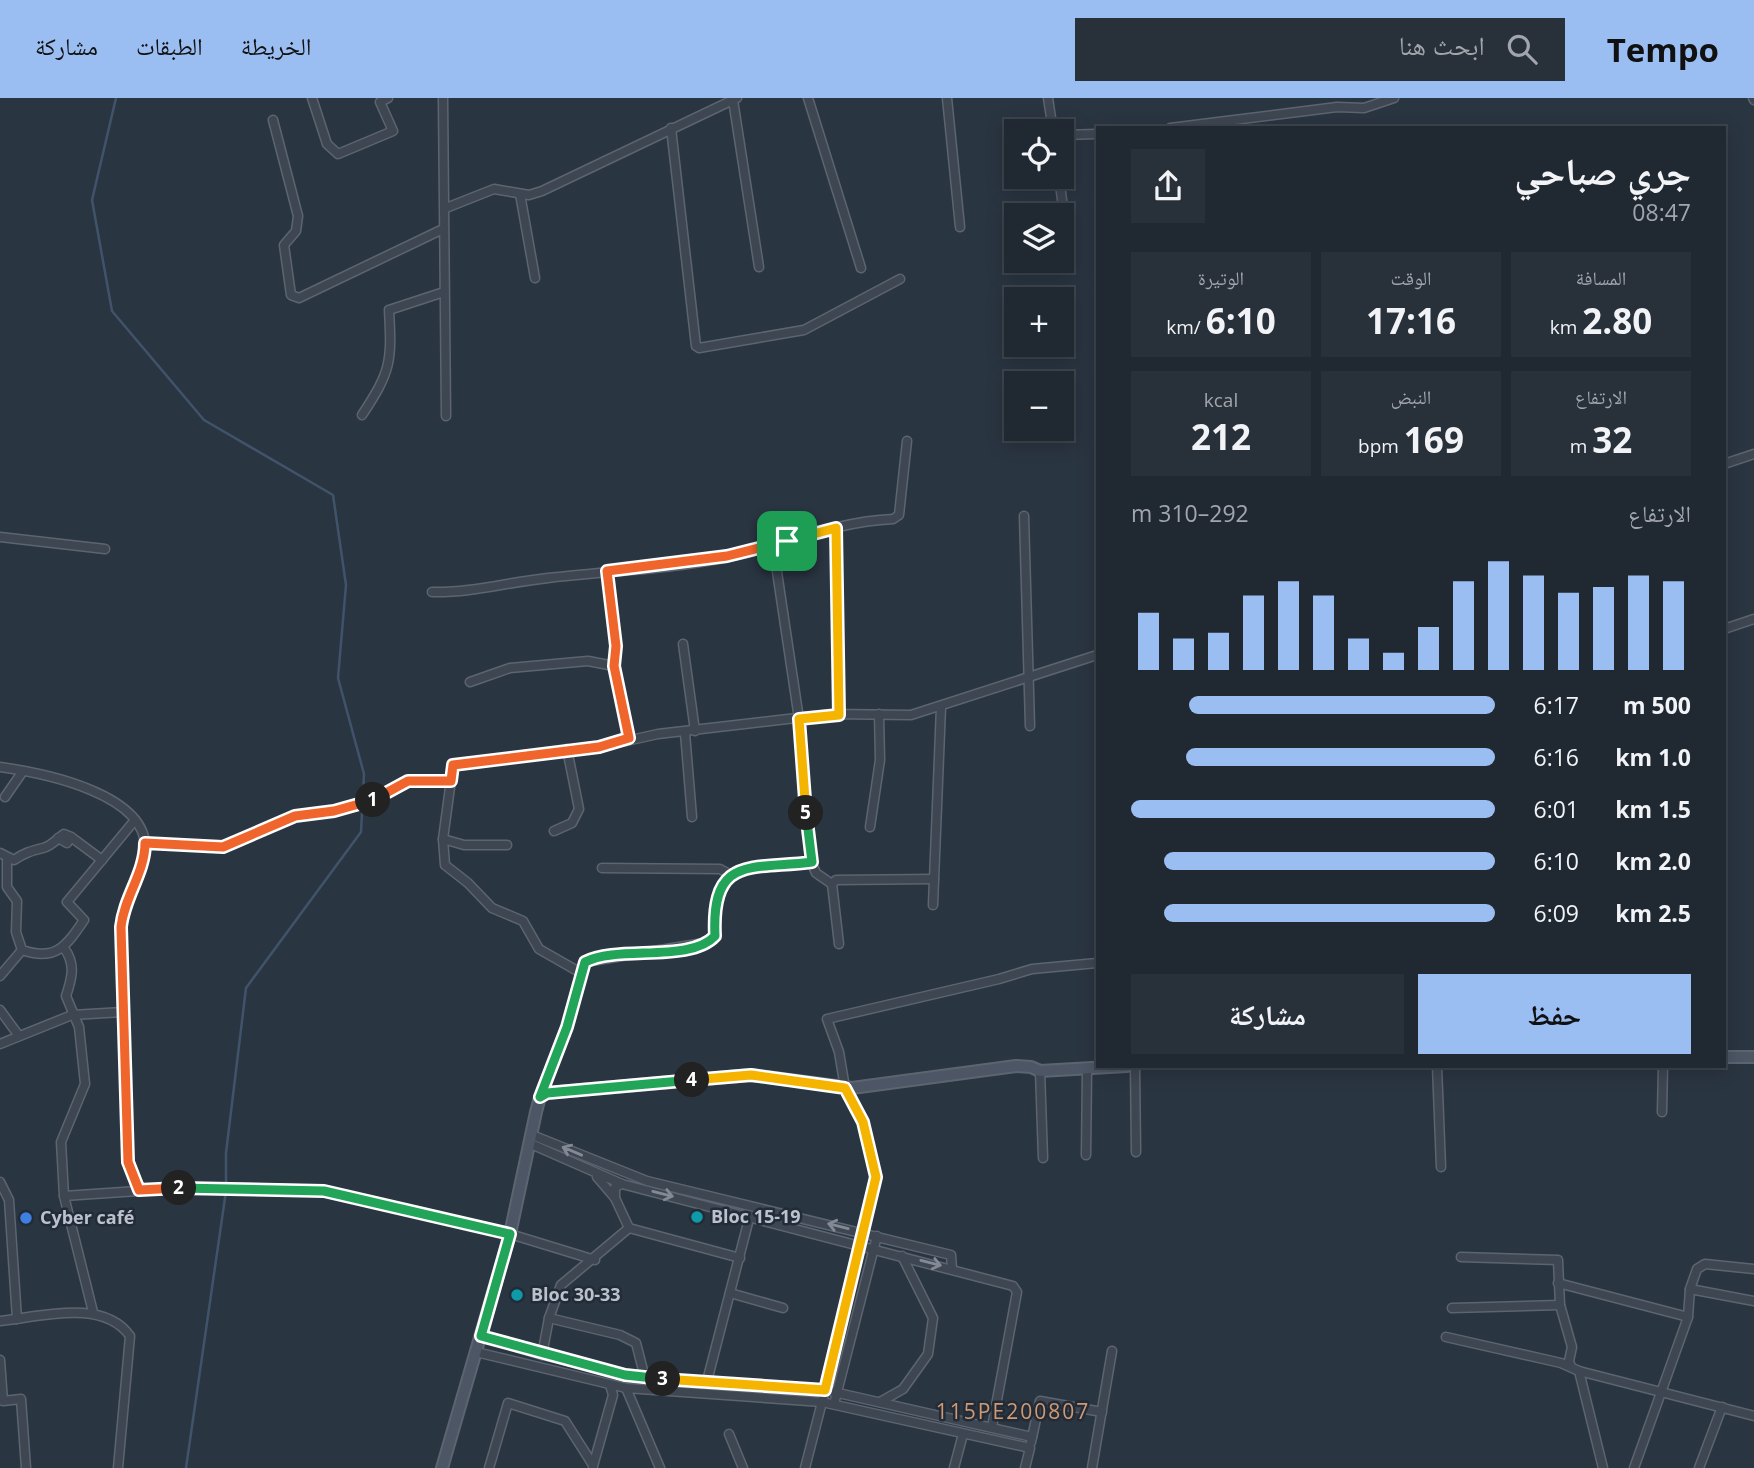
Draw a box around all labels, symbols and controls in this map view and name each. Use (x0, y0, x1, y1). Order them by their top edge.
search box (1075, 18, 1565, 81)
text: ابحث هنا (1399, 27, 1485, 63)
text: Tempo (1607, 27, 1719, 72)
text: مشاركة (35, 29, 98, 62)
text: الطبقات (136, 29, 203, 62)
text: الخريطة (241, 29, 311, 62)
icon: search (1503, 30, 1541, 68)
map controls (1004, 119, 1074, 441)
button: locate (1004, 119, 1074, 189)
text: جري صباحي (1514, 144, 1691, 196)
button: share (1131, 149, 1205, 223)
text: 08:47 (1632, 196, 1691, 228)
button: layers (1004, 203, 1074, 273)
text: الوتيرة (1198, 265, 1244, 291)
text: الوقت (1391, 265, 1431, 291)
text: المسافة (1576, 265, 1626, 291)
button: + (1004, 287, 1074, 357)
text: 6:10 (1206, 297, 1276, 344)
text: 17:16 (1366, 297, 1456, 344)
text: 2.80 (1582, 297, 1652, 344)
text: /km (1166, 314, 1206, 340)
text: km (1550, 314, 1582, 340)
button: − (1004, 371, 1074, 441)
text: النبض (1391, 384, 1431, 410)
text: الارتفاع (1575, 384, 1627, 410)
text: kcal (1204, 387, 1238, 413)
text: 212 (1191, 413, 1251, 460)
text: 169 (1404, 416, 1464, 463)
text: 32 (1592, 416, 1632, 463)
text: bpm (1358, 433, 1404, 459)
text: m (1570, 433, 1592, 459)
text: 292–310 m (1131, 497, 1249, 529)
text: الارتفاع (1628, 497, 1691, 529)
pin (757, 511, 817, 571)
icon: arrive (768, 522, 806, 560)
text: 6:17 (1534, 689, 1579, 721)
text: 500 m (1623, 689, 1691, 721)
text: 6:16 (1534, 741, 1579, 773)
text: 1.0 km (1615, 741, 1691, 773)
pin: 1 (356, 782, 390, 818)
text: 1 (367, 786, 378, 812)
text: 6:01 (1534, 793, 1579, 825)
text: 1.5 km (1615, 793, 1691, 825)
pin: 5 (788, 796, 824, 830)
text: 5 (800, 799, 811, 825)
text: 6:10 (1534, 845, 1579, 877)
text: 2.0 km (1615, 845, 1691, 877)
text: 6:09 (1534, 897, 1579, 929)
text: 2.5 km (1615, 897, 1691, 929)
button: مشاركة (1131, 974, 1404, 1054)
button: حفظ (1418, 974, 1691, 1054)
pin: 4 (674, 1062, 710, 1098)
text: 4 (686, 1066, 697, 1092)
one-way arrow (562, 1144, 584, 1157)
pin: 2 (162, 1170, 196, 1206)
text: 2 (173, 1174, 184, 1200)
one-way arrow (651, 1188, 674, 1201)
place label: Bloc 15-19 (711, 1204, 801, 1228)
place label: Cyber café (40, 1205, 134, 1229)
marker: Bloc 15-19 (689, 1209, 705, 1225)
marker: Cyber café (18, 1210, 34, 1226)
one-way arrow (827, 1219, 850, 1232)
one-way arrow (919, 1257, 942, 1270)
place label: Bloc 30-33 (531, 1282, 621, 1306)
marker: Bloc 30-33 (509, 1287, 525, 1303)
pin: 3 (646, 1362, 680, 1396)
text: 3 (657, 1365, 668, 1391)
district label: 115PE200807 (936, 1397, 1090, 1425)

